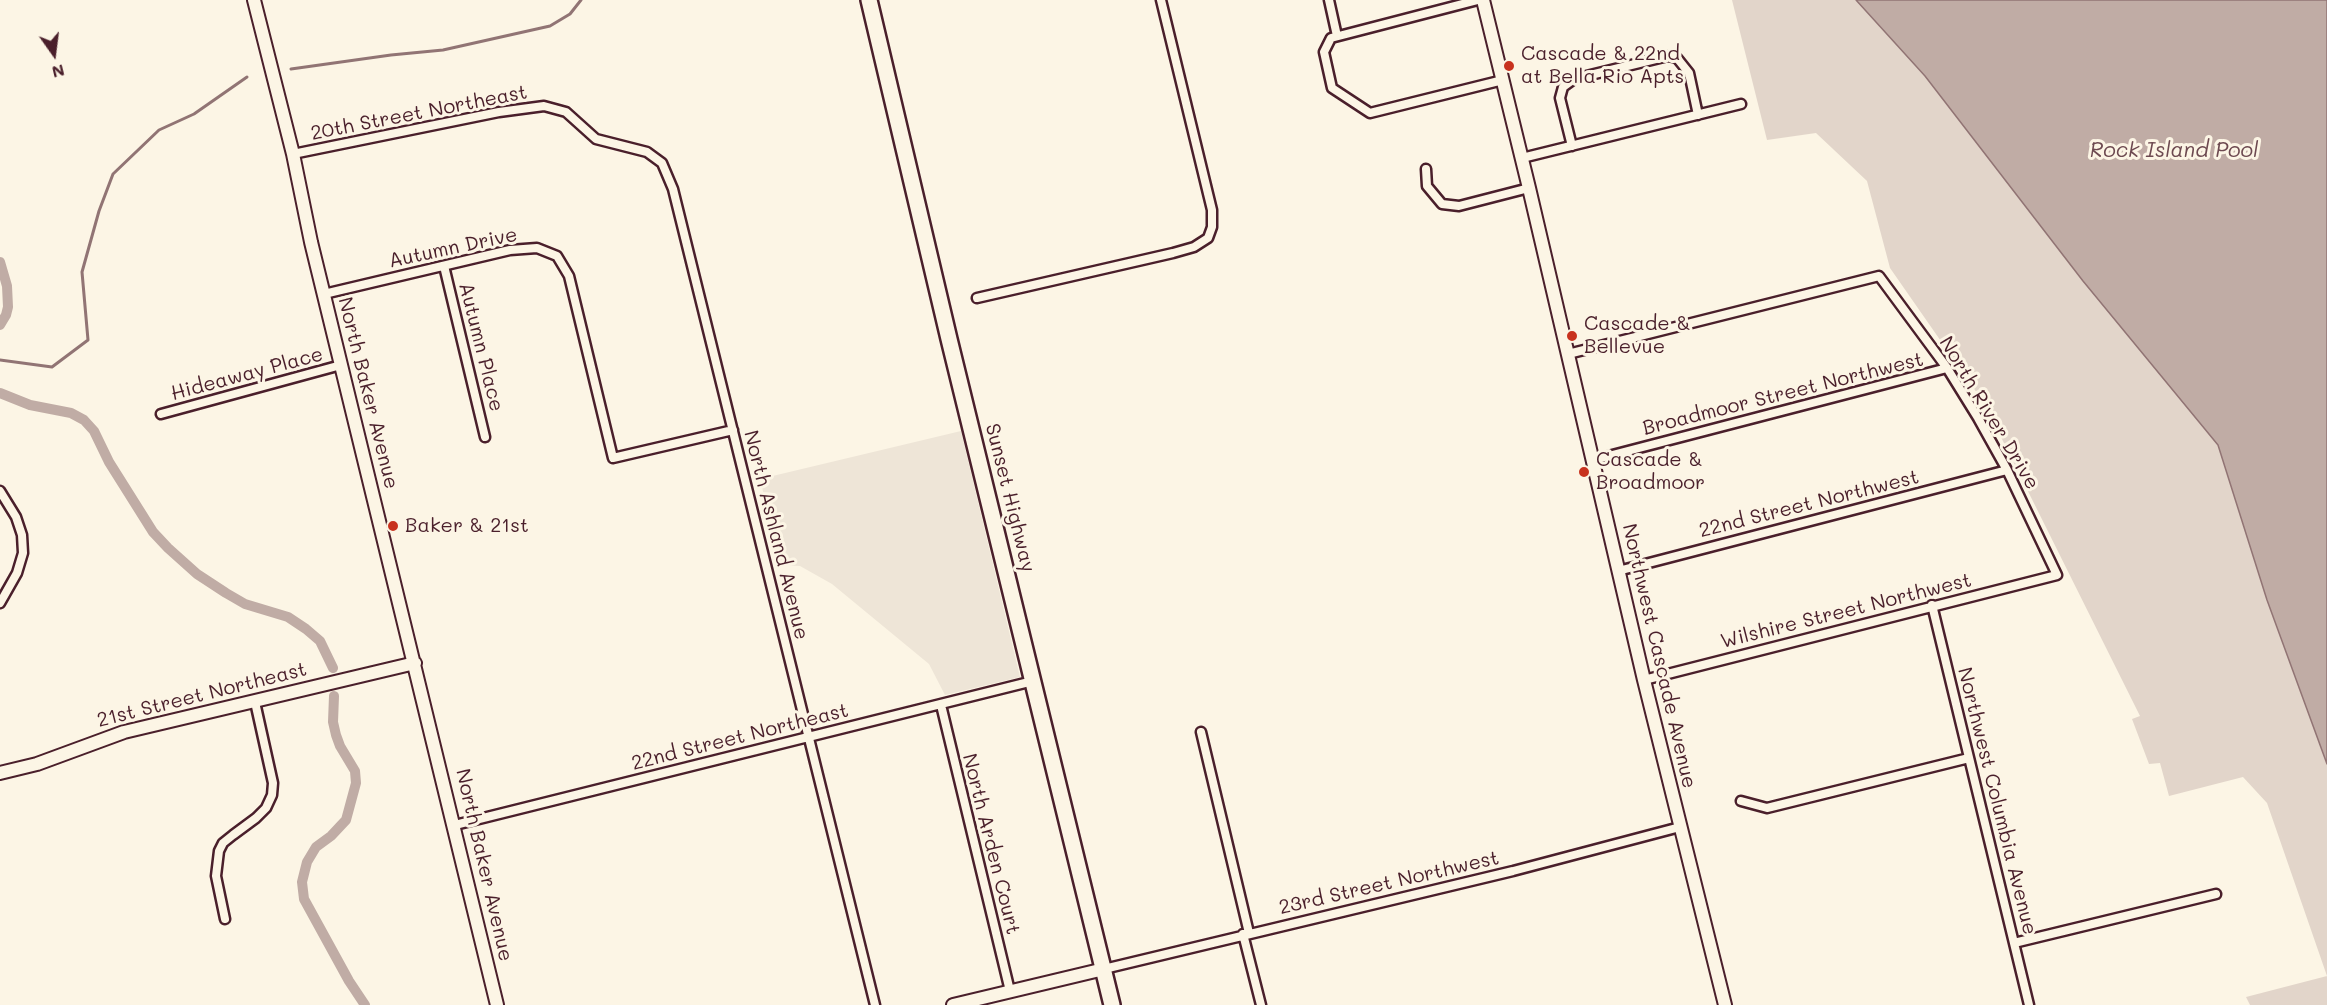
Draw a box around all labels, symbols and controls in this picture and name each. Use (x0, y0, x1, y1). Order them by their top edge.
north arrow (24, 24, 84, 84)
place label: Cascade & 22nd at Bella Rio Apts (1521, 42, 1684, 89)
marker: Cascade & 22nd at Bella Rio Apts (1502, 59, 1516, 73)
text: N (50, 60, 67, 84)
street label: 20th Street Northeast (309, 80, 529, 146)
water label: Rock Island Pool (2090, 138, 2258, 164)
street label: Autumn Drive (387, 223, 519, 273)
street label: Autumn Place (453, 280, 509, 414)
street label: North Baker Avenue (333, 295, 403, 491)
place label: Cascade & Bellevue (1584, 312, 1691, 359)
marker: Cascade & Bellevue (1565, 329, 1579, 343)
street label: North River Drive (1934, 332, 2044, 494)
street label: Hideaway Place (168, 342, 326, 406)
street label: Broadmoor Street Northwest (1640, 347, 1926, 441)
street label: Sunset Highway (980, 421, 1040, 575)
street label: North Ashland Avenue (738, 428, 814, 642)
place label: Cascade & Broadmoor (1596, 448, 1705, 495)
marker: Cascade & Broadmoor (1577, 465, 1591, 479)
street label: 22nd Street Northwest (1697, 465, 1921, 543)
place label: Baker & 21st (405, 514, 529, 538)
marker: Baker & 21st (386, 519, 400, 533)
street label: Northwest Cascade Avenue (1617, 521, 1701, 791)
street label: Wilshire Street Northwest (1718, 568, 1974, 654)
street label: 21st Street Northeast (95, 657, 309, 733)
street label: Northwest Columbia Avenue (1952, 665, 2042, 937)
street label: 22nd Street Northeast (629, 698, 851, 776)
street label: North Arden Court (957, 751, 1025, 937)
street label: North Baker Avenue (450, 766, 518, 964)
street label: 23rd Street Northwest (1277, 846, 1501, 920)

